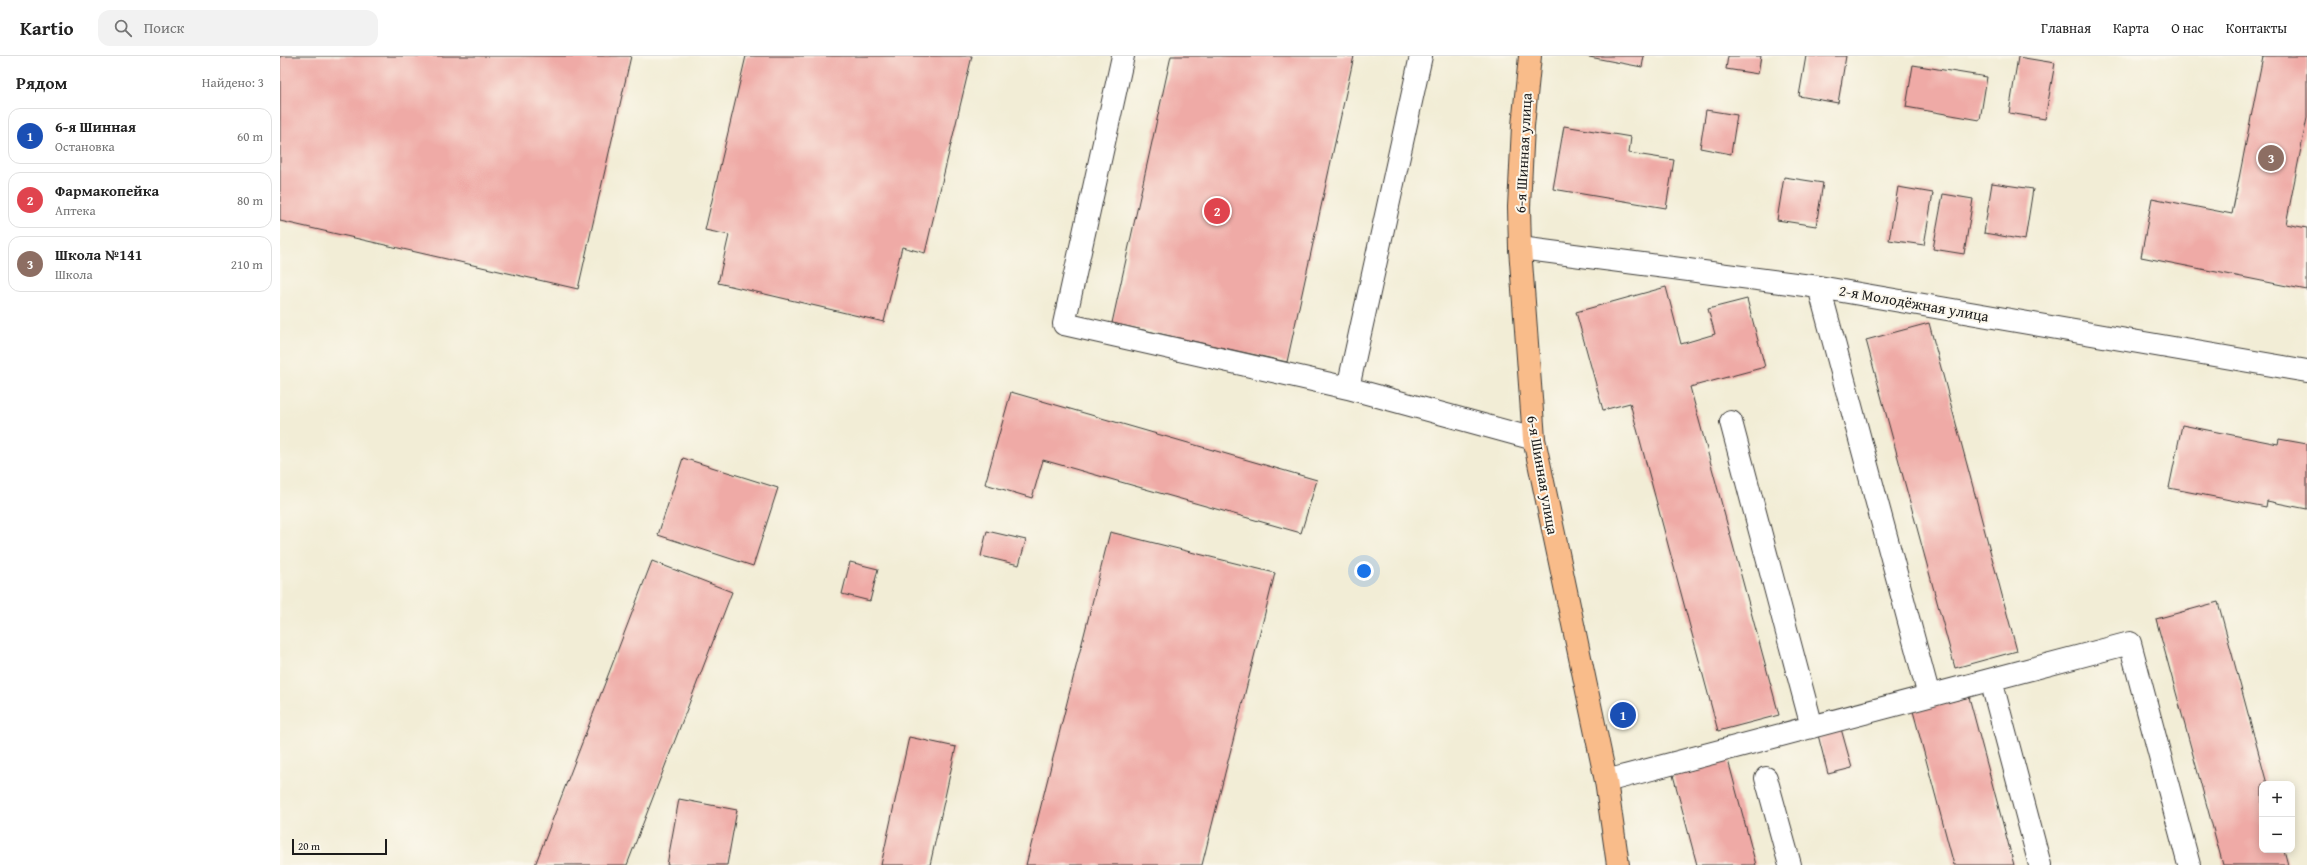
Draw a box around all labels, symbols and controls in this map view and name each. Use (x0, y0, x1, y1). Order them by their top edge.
search box (98, 10, 378, 46)
text: Kartio (20, 14, 74, 42)
icon: search (112, 17, 134, 39)
text: Поиск (144, 17, 184, 38)
text: Главная (2041, 18, 2091, 38)
text: Карта (2113, 18, 2149, 38)
text: О нас (2171, 18, 2204, 38)
text: Контакты (2226, 18, 2287, 38)
text: Рядом (16, 70, 67, 95)
text: Найдено: 3 (202, 73, 264, 92)
street label: 6-я Шинная улица (1509, 91, 1537, 214)
text: 6-я Шинная (55, 116, 136, 137)
text: 1 (27, 127, 33, 146)
text: 60 m (237, 127, 263, 146)
text: Остановка (55, 137, 115, 156)
pin: 3 (2258, 143, 2284, 173)
text: Фармакопейка (55, 180, 159, 201)
text: 2 (27, 191, 33, 210)
text: 80 m (237, 191, 263, 210)
pin: 2 (1204, 196, 1230, 226)
text: Аптека (55, 201, 96, 220)
text: Школа №141 (55, 244, 142, 265)
text: 3 (27, 255, 33, 274)
text: 210 m (231, 255, 263, 274)
text: Школа (55, 265, 93, 284)
street label: 2-я Молодёжная улица (1837, 279, 1992, 327)
street label: 6-я Шинная улица (1522, 414, 1564, 537)
your location (1354, 561, 1374, 581)
pin: 1 (1610, 700, 1636, 730)
map controls (2259, 781, 2295, 853)
button: + (2259, 781, 2295, 817)
button: − (2259, 817, 2295, 853)
scale bar (292, 837, 387, 856)
text: 20 m (298, 838, 320, 854)

